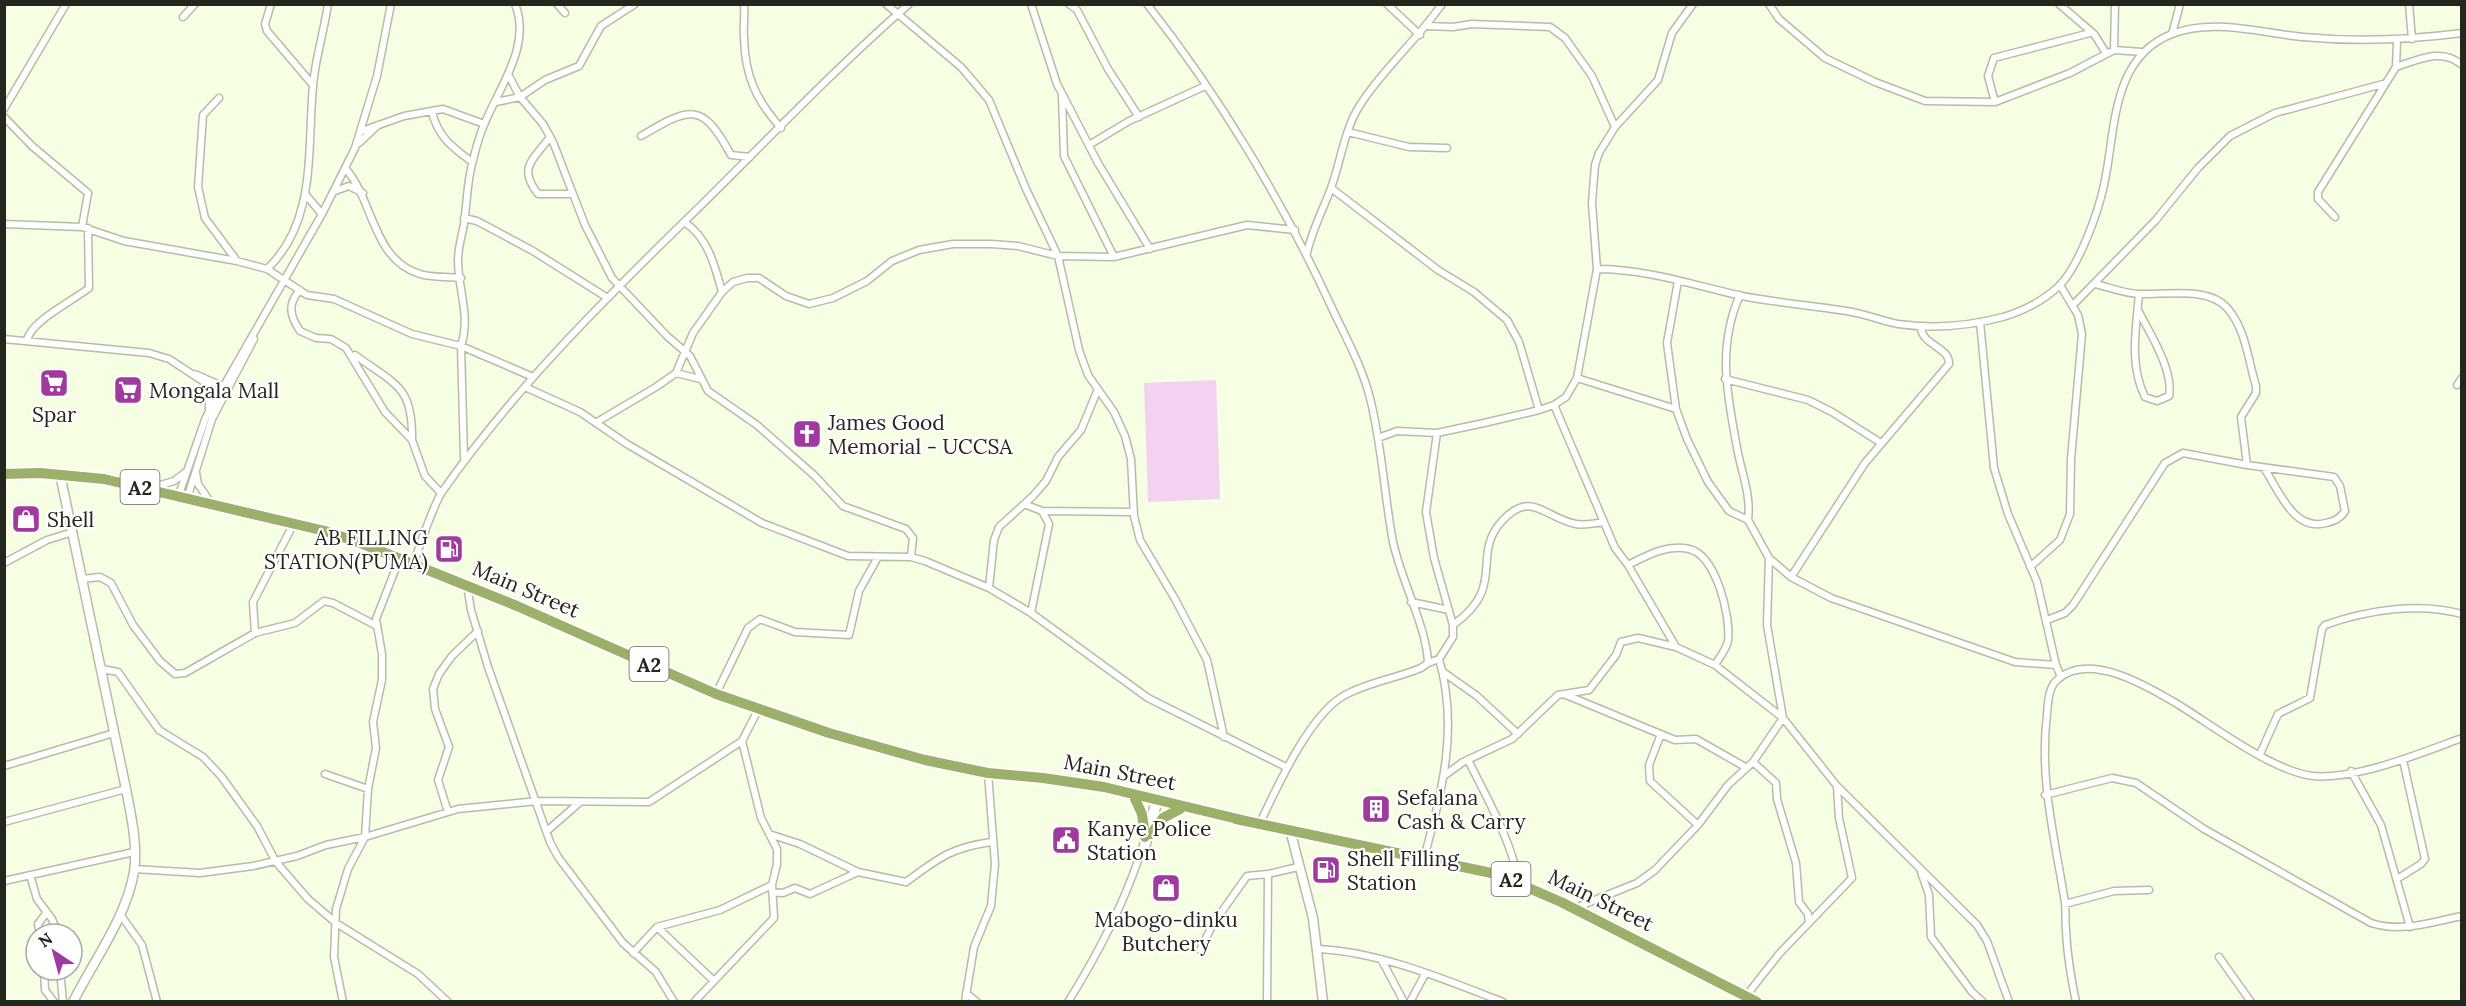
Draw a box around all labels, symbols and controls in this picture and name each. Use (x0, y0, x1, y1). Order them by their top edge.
supermarket icon: Spar (38, 367, 70, 399)
supermarket icon: Mongala Mall (112, 374, 144, 406)
place label: Mongala Mall (149, 377, 279, 404)
place label: Spar (32, 401, 76, 428)
place label: James Good Memorial - UCCSA (827, 409, 1013, 460)
church icon: James Good Memorial - UCCSA (791, 418, 823, 450)
road number: A2 (120, 470, 160, 504)
shop icon: Shell (10, 503, 42, 535)
place label: Shell (47, 506, 94, 533)
place label: AB FILLING STATION(PUMA) (264, 524, 428, 575)
fuel station icon: AB FILLING STATION(PUMA) (433, 533, 465, 565)
street label: Main Street (468, 554, 584, 624)
road number: A2 (630, 647, 668, 681)
street label: Main Street (1062, 748, 1179, 796)
place label: Sefalana Cash & Carry (1397, 784, 1526, 835)
building icon: Sefalana Cash & Carry (1360, 793, 1392, 825)
place label: Kanye Police Station (1087, 815, 1211, 866)
public building icon: Kanye Police Station (1050, 824, 1082, 856)
place label: Shell Filling Station (1347, 845, 1459, 896)
fuel station icon: Shell Filling Station (1310, 854, 1342, 886)
road number: A2 (1492, 862, 1530, 896)
street label: Main Street (1544, 863, 1659, 937)
shop icon: Mabogo-dinku Butchery (1150, 872, 1182, 904)
place label: Mabogo-dinku Butchery (1094, 906, 1238, 957)
north arrow (24, 922, 84, 982)
text: N (34, 928, 56, 952)

